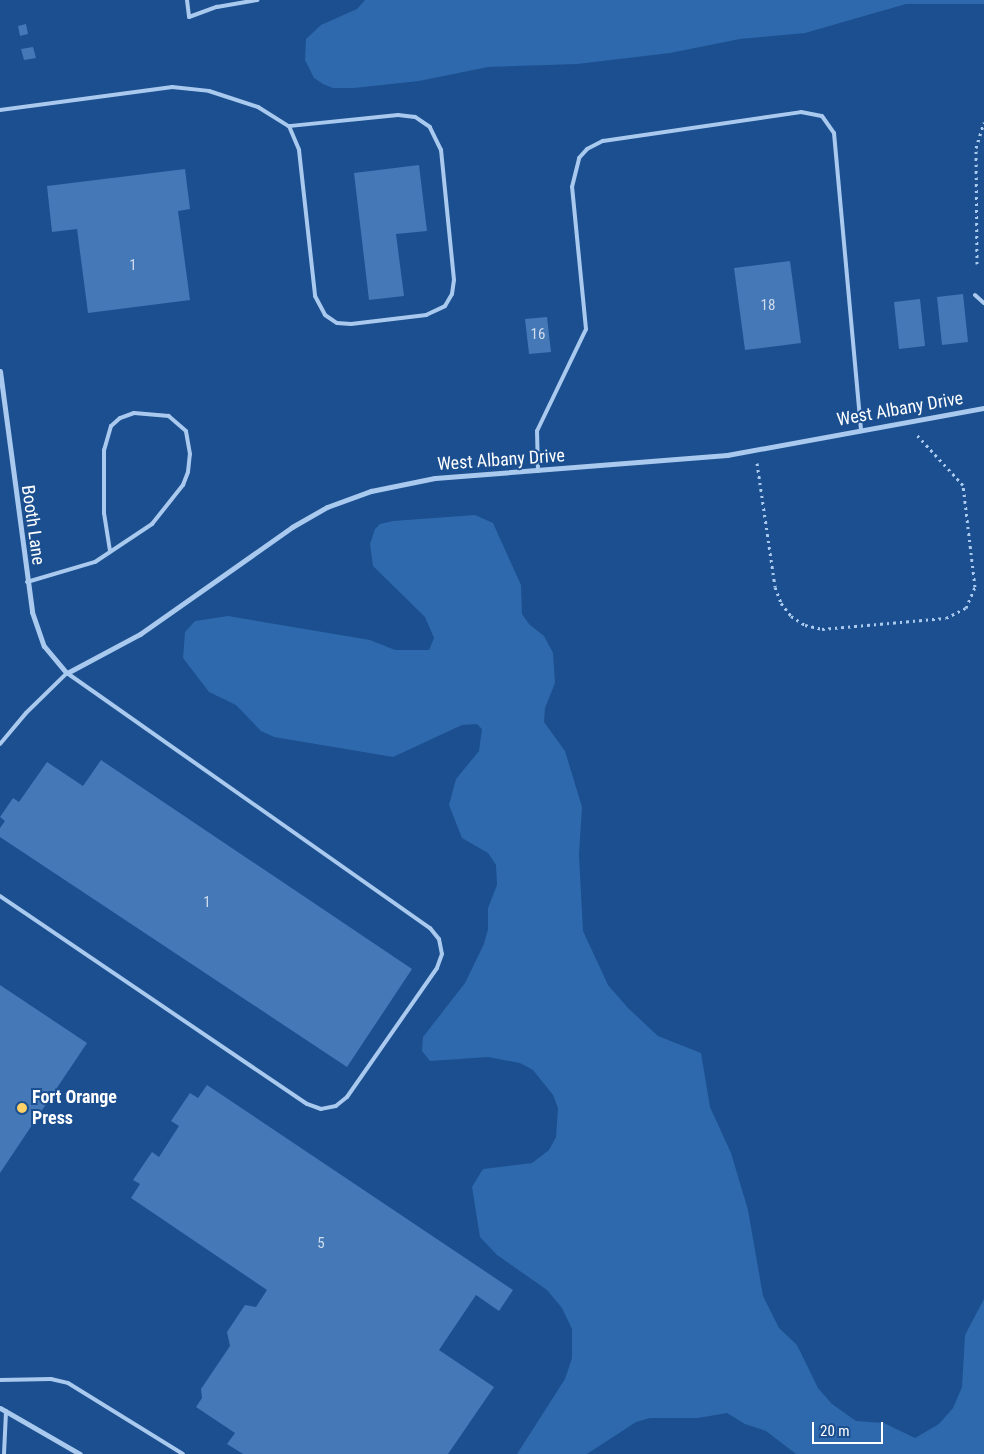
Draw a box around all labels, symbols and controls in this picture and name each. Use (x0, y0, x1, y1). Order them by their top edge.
house number: 1 (129, 257, 137, 275)
house number: 18 (761, 297, 775, 315)
house number: 16 (531, 326, 545, 344)
street label: West Albany Drive (835, 387, 965, 431)
street label: West Albany Drive (436, 445, 566, 475)
street label: Booth Lane (17, 484, 49, 566)
house number: 1 (203, 894, 211, 912)
place label: Fort Orange Press (32, 1087, 117, 1130)
marker: Fort Orange Press (16, 1102, 28, 1114)
house number: 5 (317, 1235, 325, 1253)
scale bar (814, 1412, 885, 1444)
text: 20 m (820, 1422, 850, 1440)

